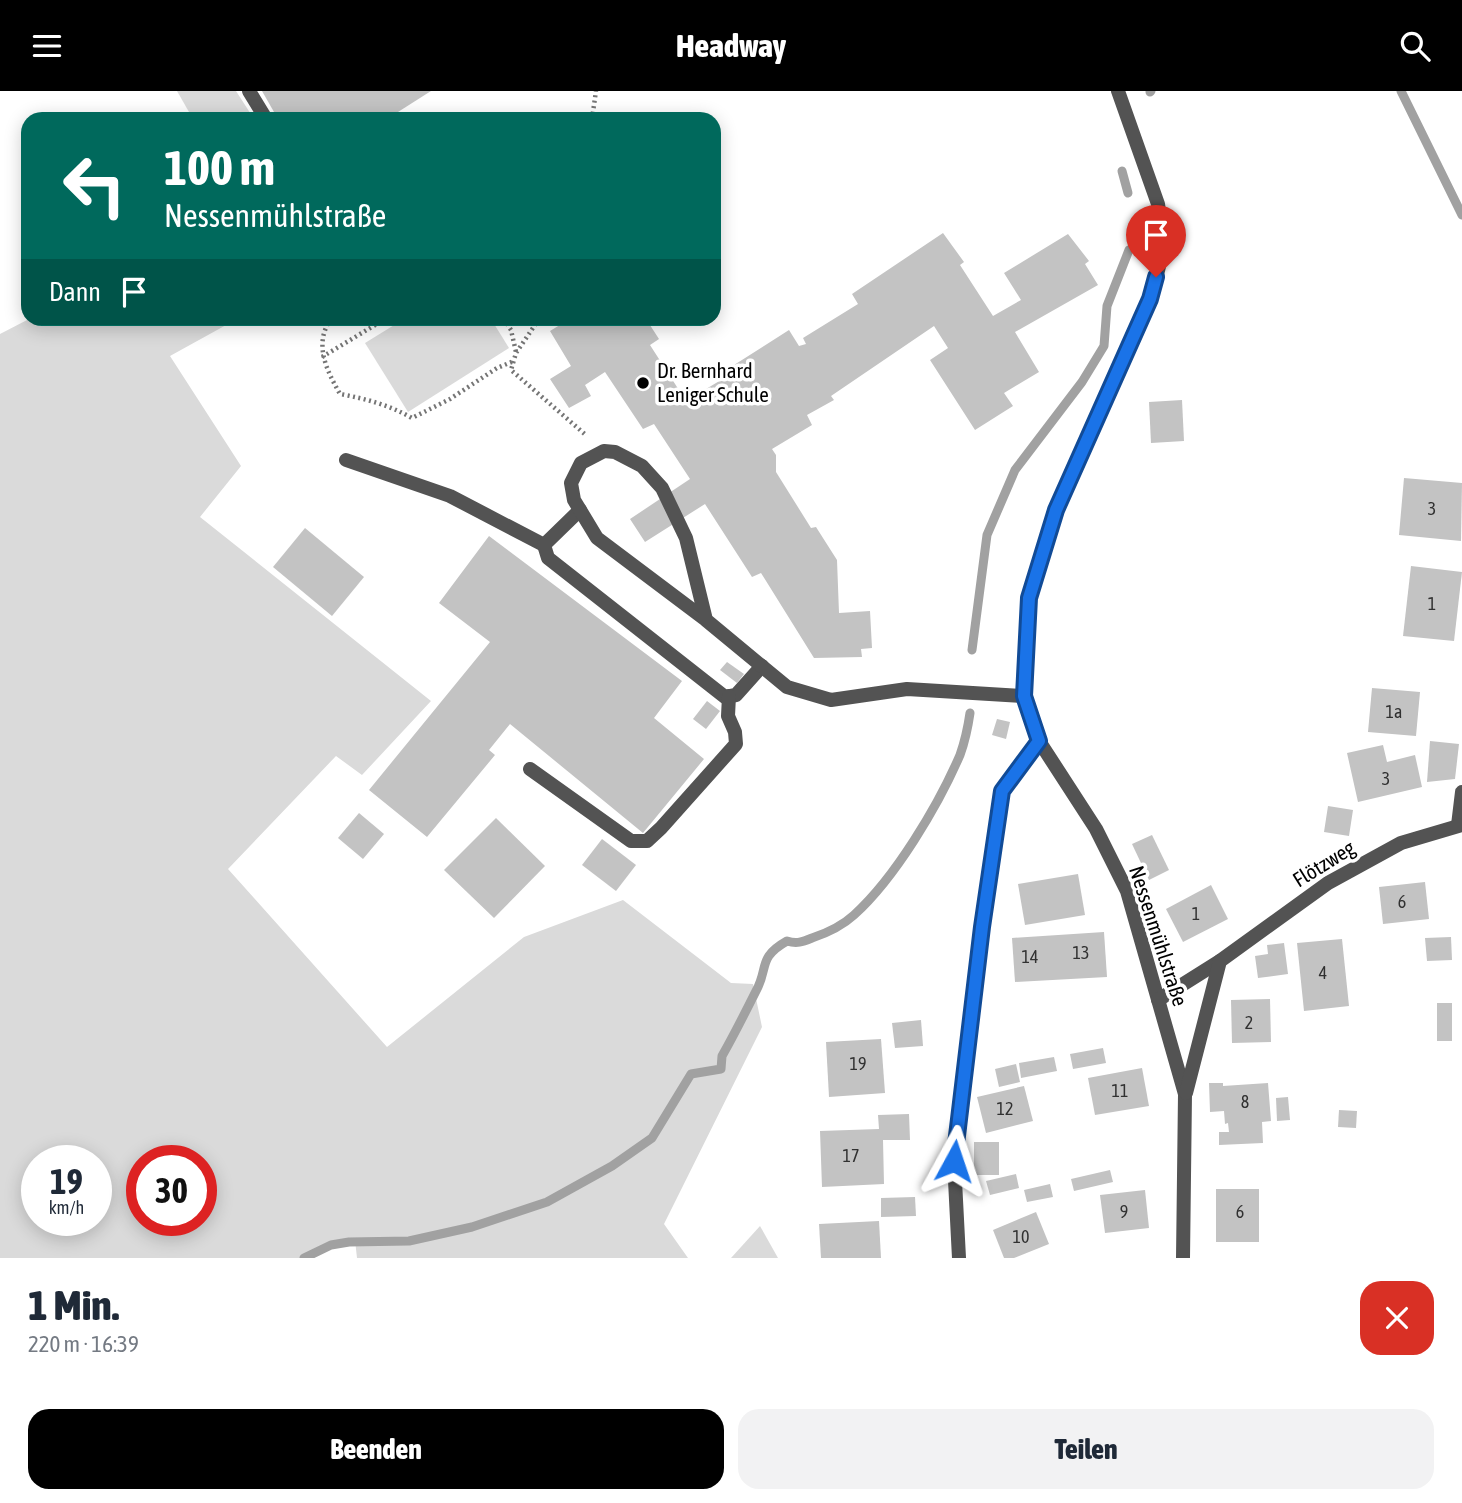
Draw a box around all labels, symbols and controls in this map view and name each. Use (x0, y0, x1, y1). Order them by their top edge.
icon: menu (28, 27, 66, 65)
text: Headway (676, 27, 786, 64)
icon: search (1396, 27, 1434, 65)
text: 100 m (164, 139, 275, 195)
icon: left (49, 140, 140, 231)
text: Nessenmühlstraße (164, 197, 386, 234)
pin (1126, 205, 1186, 277)
icon: arrive (1137, 216, 1175, 254)
icon: arrive (115, 273, 153, 311)
text: Dann (49, 277, 101, 307)
place label: Dr. Bernhard Leniger Schule (657, 358, 769, 406)
marker: Dr. Bernhard Leniger Schule (635, 375, 651, 391)
house number: 3 (1428, 498, 1436, 519)
house number: 1 (1428, 593, 1436, 614)
house number: 1a (1386, 701, 1402, 722)
house number: 3 (1382, 768, 1390, 789)
street label: Flötzweg (1288, 835, 1359, 891)
street label: Nessenmühlstraße (1125, 863, 1193, 1009)
house number: 6 (1398, 891, 1406, 912)
house number: 1 (1192, 903, 1200, 924)
house number: 13 (1073, 942, 1089, 963)
house number: 14 (1022, 946, 1038, 967)
house number: 4 (1319, 962, 1327, 983)
house number: 2 (1245, 1012, 1253, 1033)
house number: 19 (850, 1053, 866, 1074)
house number: 11 (1112, 1080, 1128, 1101)
house number: 8 (1241, 1091, 1249, 1112)
house number: 12 (997, 1098, 1013, 1119)
position arrow (917, 1124, 991, 1198)
speed limit sign: 30 (126, 1145, 217, 1236)
house number: 17 (843, 1145, 859, 1166)
text: 19 (50, 1161, 83, 1201)
text: km/h (49, 1197, 84, 1218)
house number: 9 (1120, 1201, 1128, 1222)
house number: 6 (1236, 1201, 1244, 1222)
house number: 10 (1013, 1226, 1029, 1247)
text: 1 Min. (28, 1281, 119, 1329)
button: close (1360, 1281, 1434, 1355)
text: 220 m · 16:39 (28, 1331, 139, 1357)
button: Beenden (28, 1409, 724, 1489)
button: Teilen (738, 1409, 1434, 1489)

